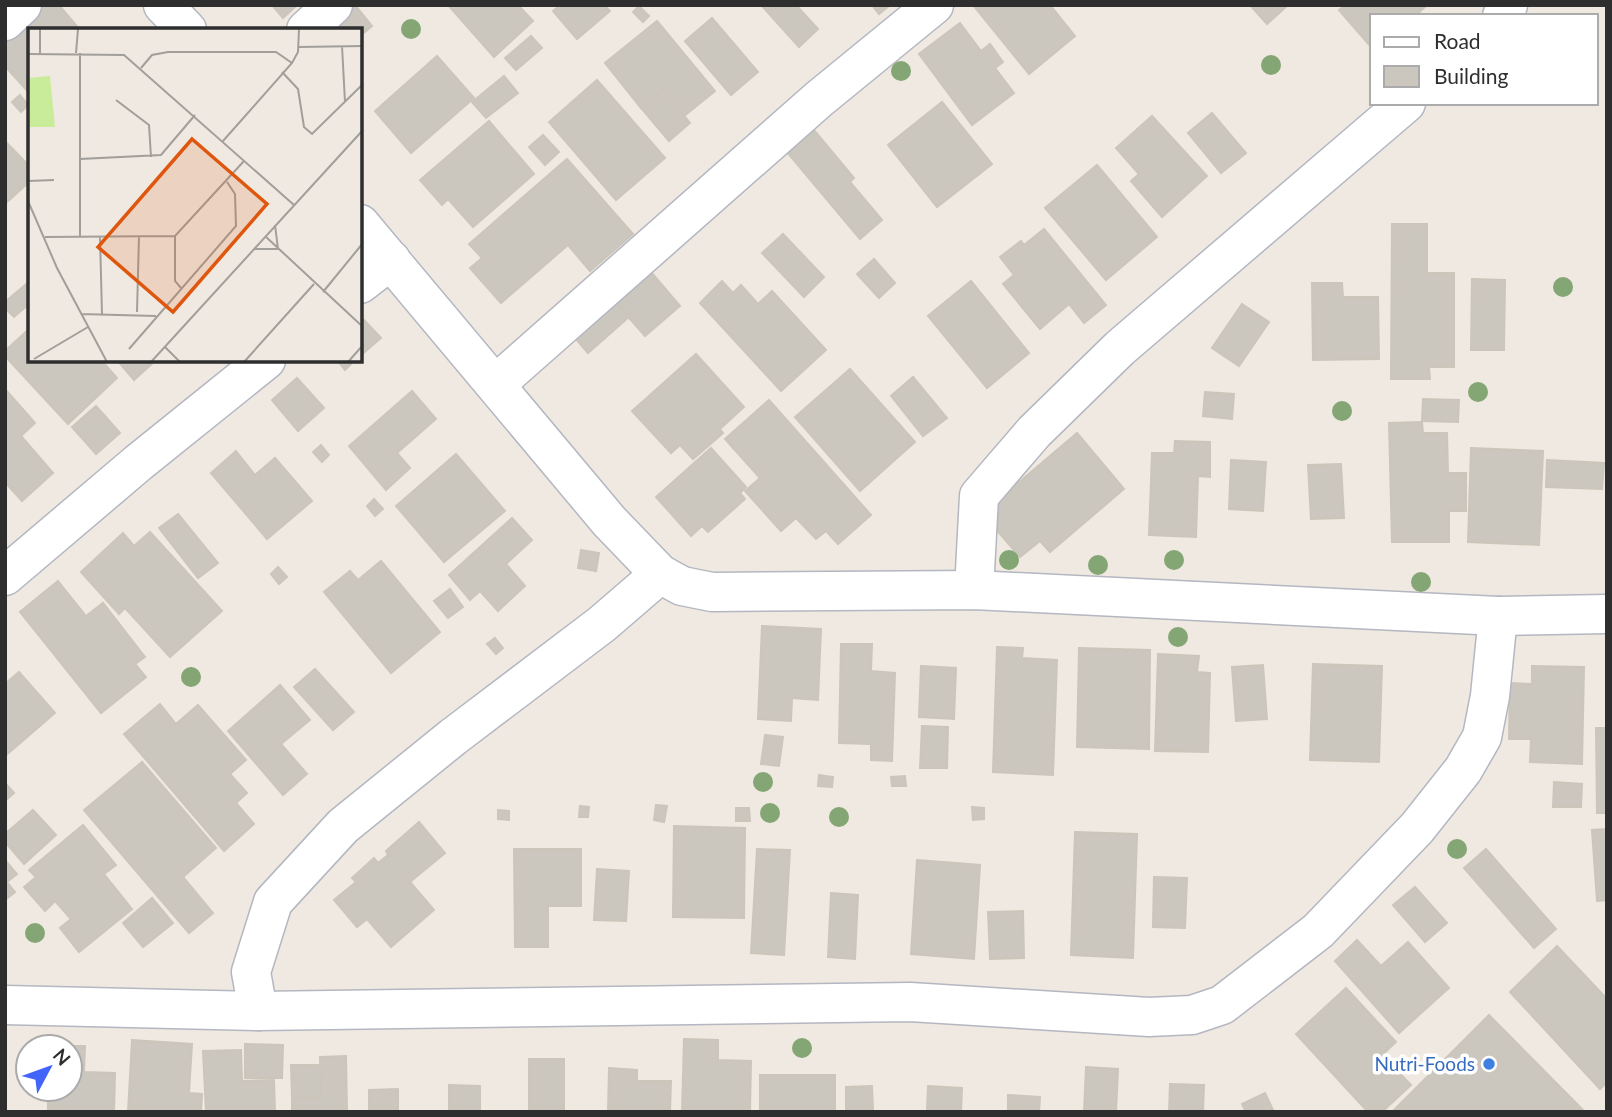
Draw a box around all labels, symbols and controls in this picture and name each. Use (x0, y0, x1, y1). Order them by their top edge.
legend (1370, 14, 1598, 105)
inset map (28, 28, 362, 362)
text: Road (1434, 28, 1481, 53)
text: Building (1434, 63, 1509, 88)
north arrow (14, 1033, 84, 1103)
text: N (49, 1043, 76, 1070)
place label: Nutri-Foods (1374, 1052, 1475, 1075)
marker: Nutri-Foods (1481, 1056, 1497, 1072)

